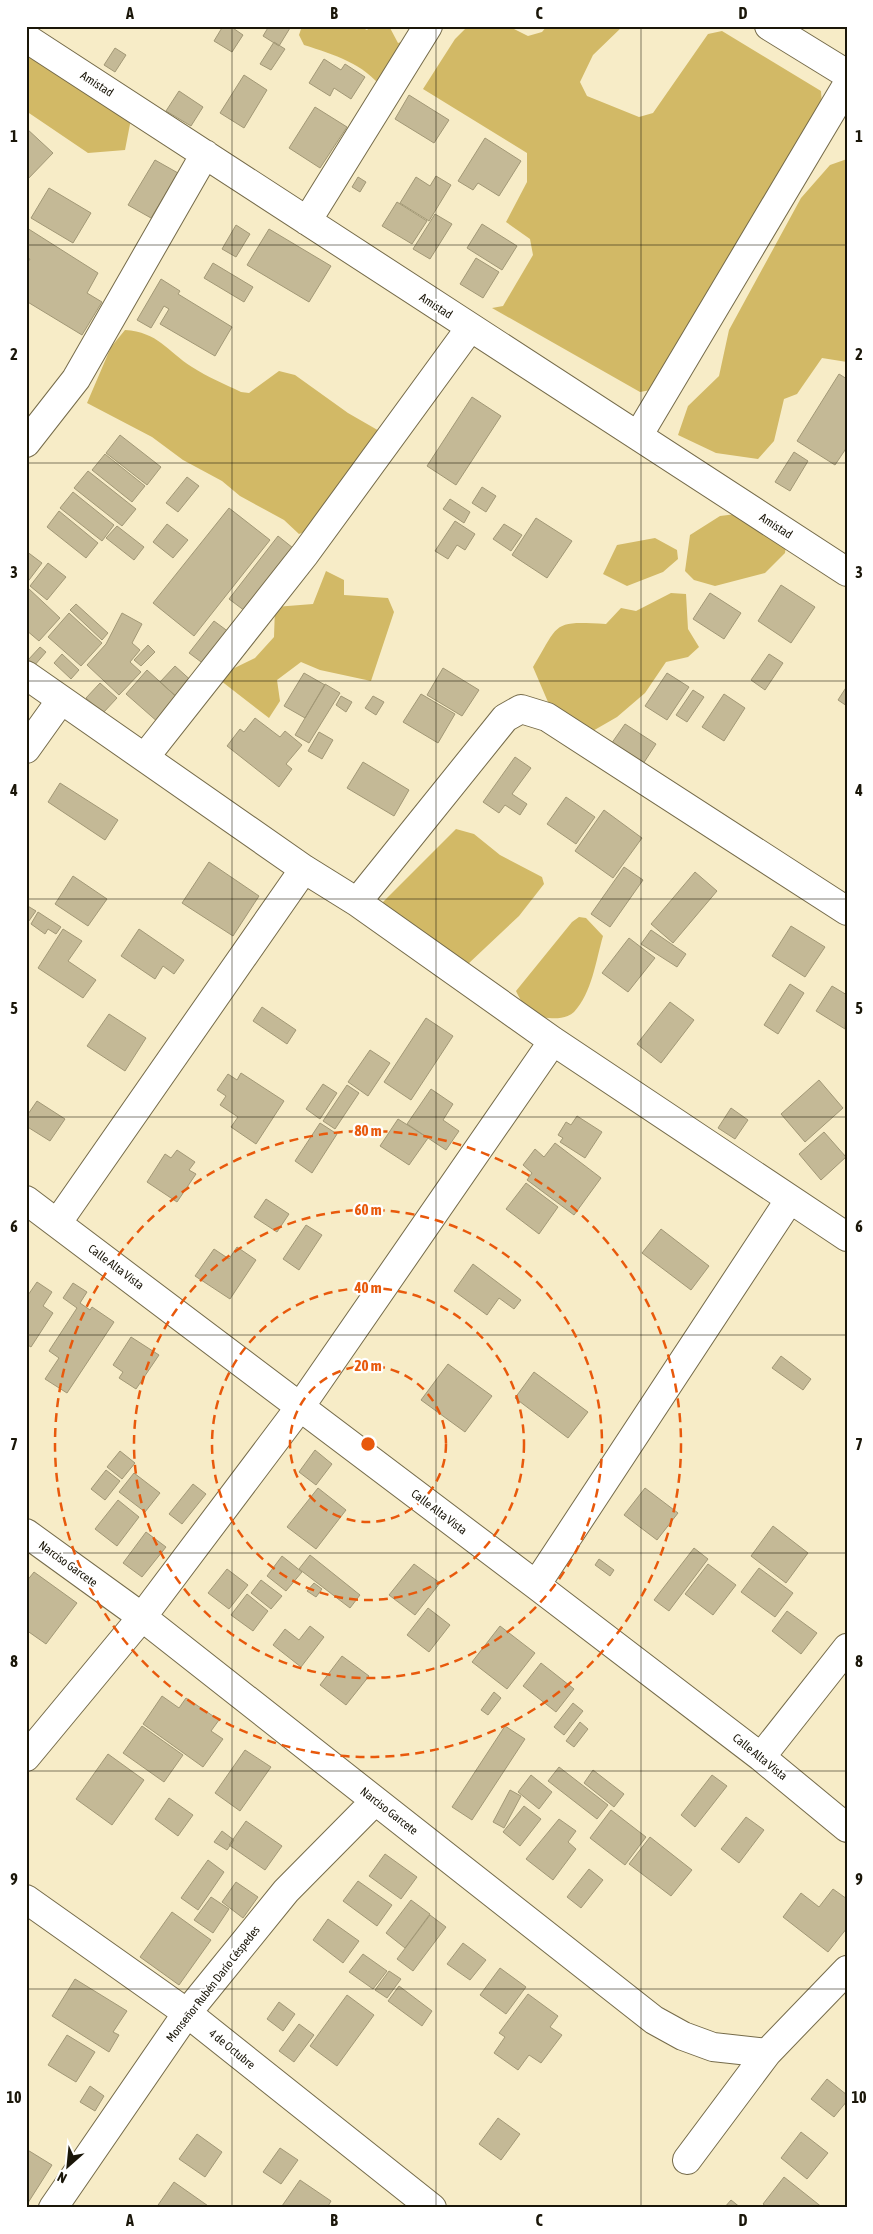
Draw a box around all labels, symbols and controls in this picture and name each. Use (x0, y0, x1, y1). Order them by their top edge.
text: A (125, 4, 134, 22)
text: B (330, 4, 338, 22)
text: C (535, 4, 543, 22)
text: D (739, 4, 748, 22)
street label: Amistad (78, 68, 116, 100)
text: 1 (10, 127, 18, 145)
text: 1 (855, 127, 863, 145)
street label: Amistad (417, 290, 455, 322)
text: 2 (10, 345, 18, 363)
text: 2 (855, 345, 863, 363)
street label: Amistad (757, 510, 795, 542)
text: 3 (10, 563, 18, 581)
text: 3 (855, 563, 863, 581)
text: 4 (9, 781, 18, 799)
text: 4 (854, 781, 863, 799)
text: 5 (10, 999, 18, 1017)
text: 5 (855, 999, 863, 1017)
text: 80 m (355, 1122, 382, 1139)
text: 60 m (355, 1201, 382, 1218)
text: 6 (10, 1217, 18, 1235)
text: 6 (855, 1217, 863, 1235)
street label: Calle Alta Vista (85, 1242, 147, 1292)
text: 40 m (354, 1279, 382, 1296)
text: 20 m (355, 1357, 382, 1374)
text: 7 (10, 1435, 18, 1453)
centre of rings (359, 1435, 377, 1453)
text: 7 (855, 1435, 863, 1453)
street label: Calle Alta Vista (408, 1487, 470, 1537)
street label: Narciso Garcete (36, 1538, 100, 1590)
text: 8 (10, 1652, 18, 1670)
text: 8 (855, 1652, 863, 1670)
street label: Calle Alta Vista (730, 1731, 790, 1783)
street label: Narciso Garcete (357, 1784, 421, 1838)
text: 9 (10, 1870, 18, 1888)
text: 9 (855, 1870, 863, 1888)
street label: Monseñor Rubén Darío Céspedes (163, 1923, 263, 2045)
street label: 4 de Octubre (206, 2026, 258, 2072)
text: 10 (6, 2088, 22, 2106)
text: 10 (851, 2088, 867, 2106)
north arrow (42, 2142, 92, 2192)
text: N (55, 2169, 69, 2187)
text: A (125, 2211, 134, 2229)
text: B (330, 2211, 338, 2229)
text: C (535, 2211, 543, 2229)
text: D (739, 2211, 748, 2229)

